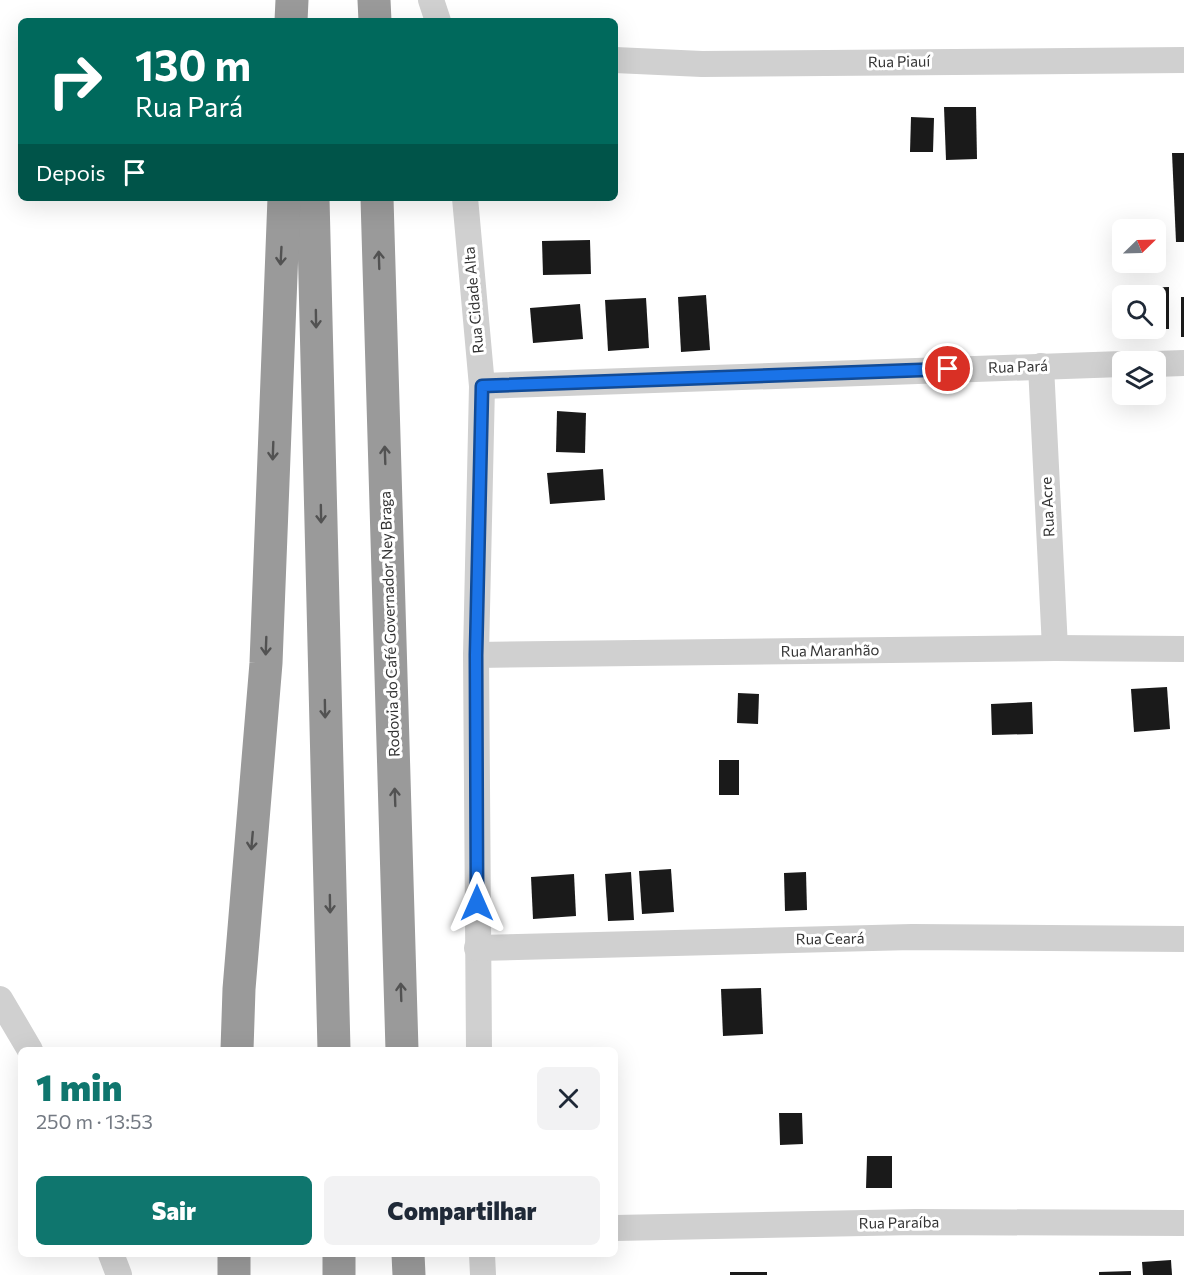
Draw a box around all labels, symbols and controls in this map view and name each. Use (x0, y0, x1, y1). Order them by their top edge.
text: 130 m (135, 38, 251, 90)
icon: right (36, 42, 114, 120)
street label: Rua Piauí (868, 51, 931, 71)
text: Rua Pará (135, 90, 243, 123)
icon: arrive (118, 156, 151, 189)
text: Depois (36, 159, 106, 186)
north arrow (1112, 219, 1166, 273)
map controls (1112, 219, 1166, 405)
one-way arrow (276, 246, 287, 266)
street label: Rua Cidade Alta (459, 246, 487, 354)
one-way arrow (373, 250, 385, 270)
button: search (1112, 285, 1166, 339)
one-way arrow (310, 309, 322, 329)
pin (922, 343, 973, 394)
button: layers (1112, 351, 1166, 405)
icon: arrive (931, 352, 964, 385)
street label: Rua Pará (988, 356, 1048, 376)
one-way arrow (268, 441, 279, 461)
one-way arrow (379, 445, 390, 465)
street label: Rua Acre (1036, 476, 1058, 538)
street label: Rodovia do Café Governador Ney Braga (375, 491, 403, 757)
one-way arrow (315, 504, 326, 524)
one-way arrow (261, 636, 272, 656)
street label: Rua Maranhão (780, 640, 880, 660)
one-way arrow (320, 699, 331, 719)
one-way arrow (389, 787, 400, 807)
one-way arrow (246, 830, 257, 850)
position arrow (445, 871, 509, 935)
one-way arrow (325, 894, 336, 914)
street label: Rua Ceará (795, 928, 864, 948)
one-way arrow (395, 982, 406, 1002)
text: 1 min (36, 1064, 122, 1108)
button: close (537, 1067, 600, 1130)
text: 250 m · 13:53 (36, 1109, 153, 1133)
button: Sair (36, 1176, 312, 1245)
button: Compartilhar (324, 1176, 600, 1245)
street label: Rua Paraíba (859, 1212, 939, 1232)

